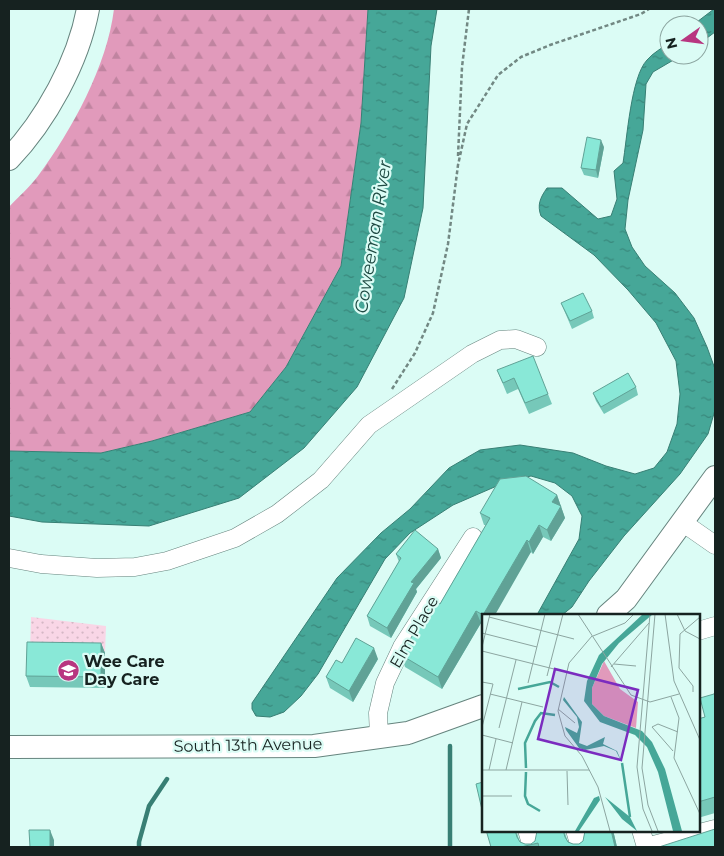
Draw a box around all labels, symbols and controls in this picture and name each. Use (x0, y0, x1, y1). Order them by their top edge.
north arrow (659, 15, 709, 65)
text: N (661, 35, 681, 51)
water label: Coweeman River (350, 158, 396, 315)
street label: Elm Place (386, 593, 442, 671)
inset map (482, 614, 699, 831)
place label: Wee Care Day Care (84, 652, 165, 689)
school or university icon: Wee Care Day Care (56, 658, 80, 682)
street label: South 13th Avenue (173, 734, 323, 756)

